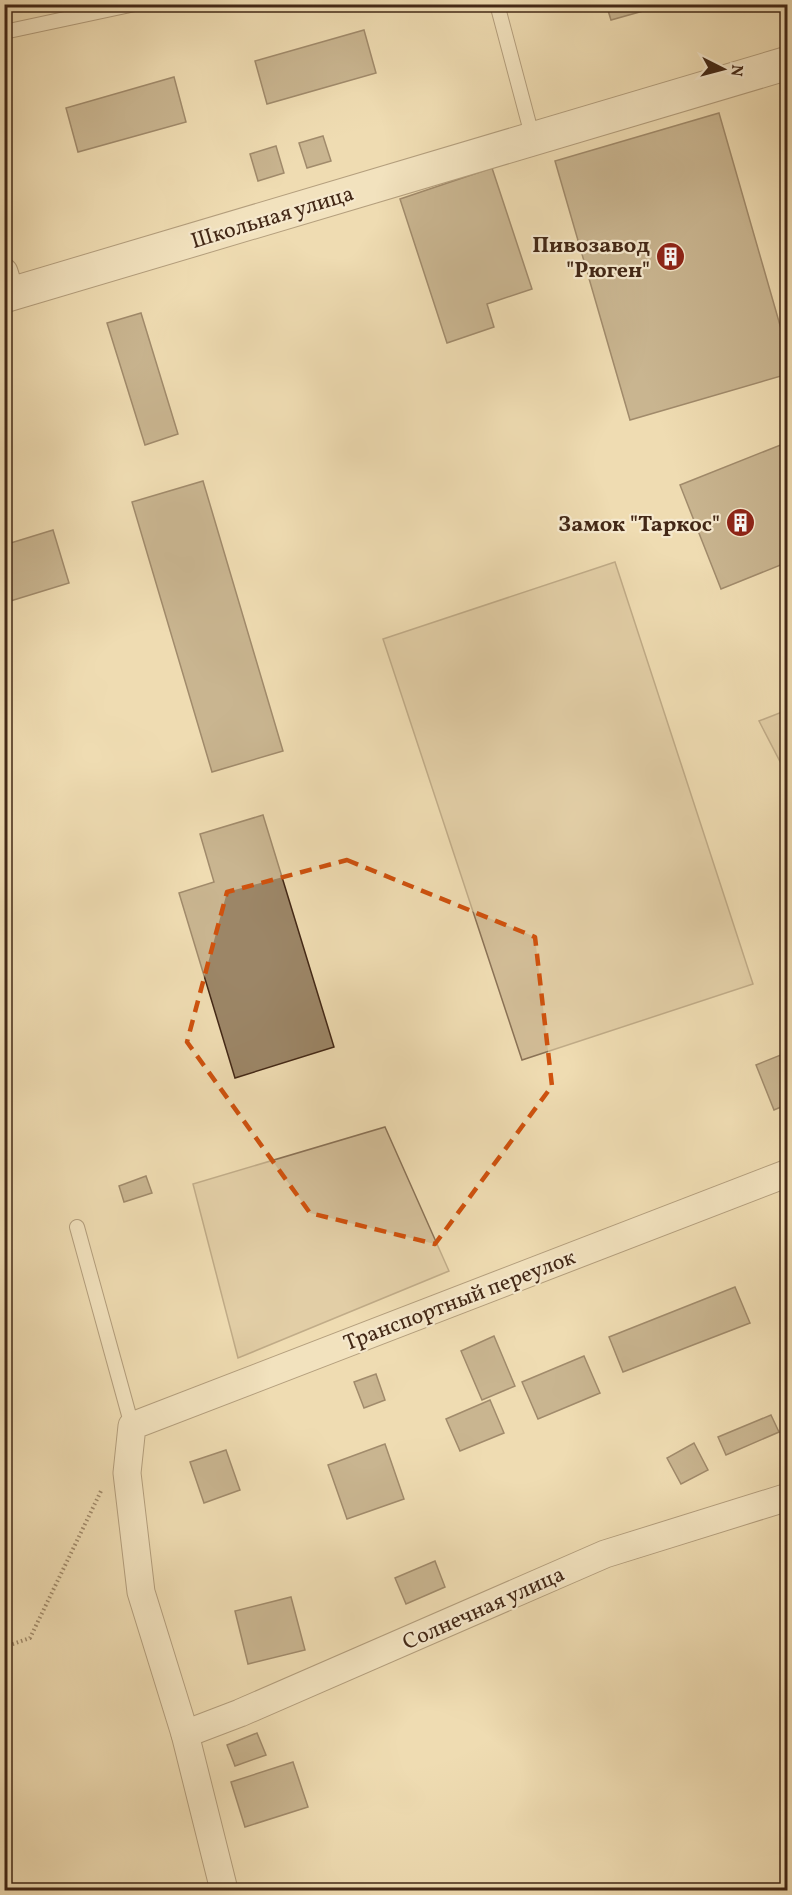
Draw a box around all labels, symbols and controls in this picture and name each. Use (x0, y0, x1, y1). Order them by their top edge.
north arrow (693, 39, 753, 99)
text: N (724, 63, 747, 78)
street label: Школьная улица (187, 179, 358, 258)
place label: Пивозавод "Рюген" (532, 231, 650, 287)
building icon: Пивозавод "Рюген" (655, 241, 687, 273)
building icon: Замок "Таркос" (725, 507, 757, 539)
place label: Замок "Таркос" (558, 510, 720, 541)
street label: Транспортный переулок (339, 1243, 581, 1360)
street label: Солнечная улица (398, 1560, 570, 1659)

